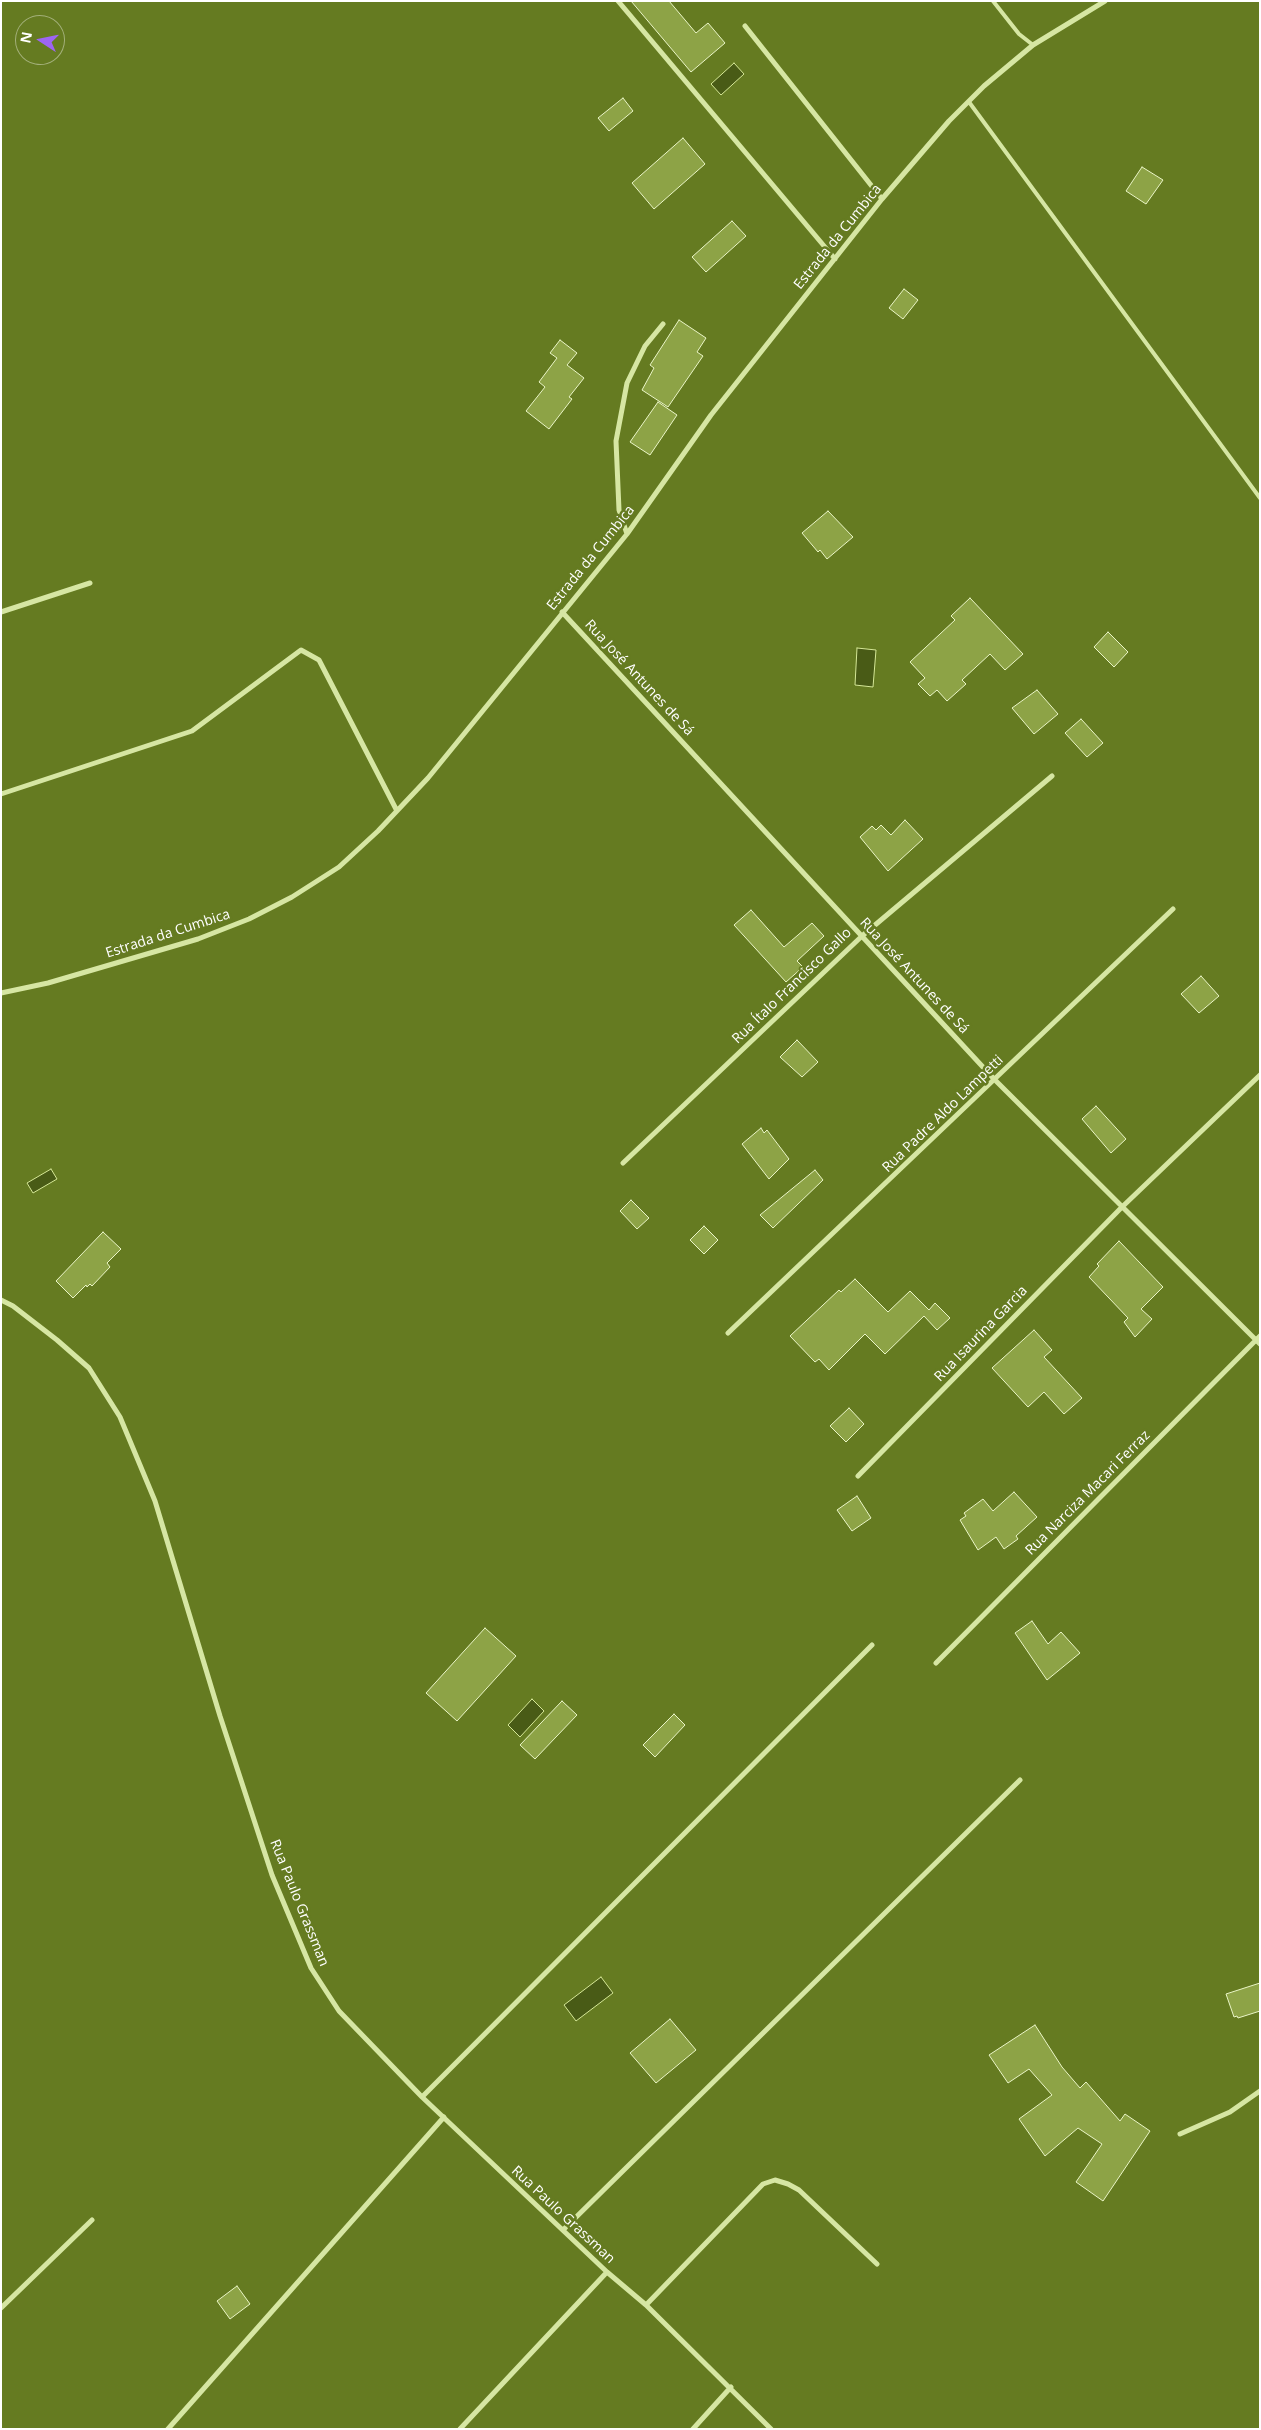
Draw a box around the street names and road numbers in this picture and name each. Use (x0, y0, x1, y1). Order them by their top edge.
street label: Estrada da Cumbica (791, 181, 885, 293)
street label: Estrada da Cumbica (544, 502, 638, 614)
street label: Rua José Antunes de Sá (581, 617, 697, 739)
street label: Estrada da Cumbica (104, 906, 232, 962)
street label: Rua José Antunes de Sá (856, 915, 972, 1037)
street label: Rua Ítalo Francisco Gallo (729, 925, 855, 1047)
street label: Rua Padre Aldo Lampetti (879, 1052, 1007, 1176)
street label: Rua Isaurina Garcia (931, 1283, 1031, 1385)
street label: Rua Narciza Macari Ferraz (1022, 1427, 1154, 1559)
street label: Rua Paulo Grassman (266, 1837, 332, 1969)
street label: Rua Paulo Grassman (508, 2163, 618, 2267)

